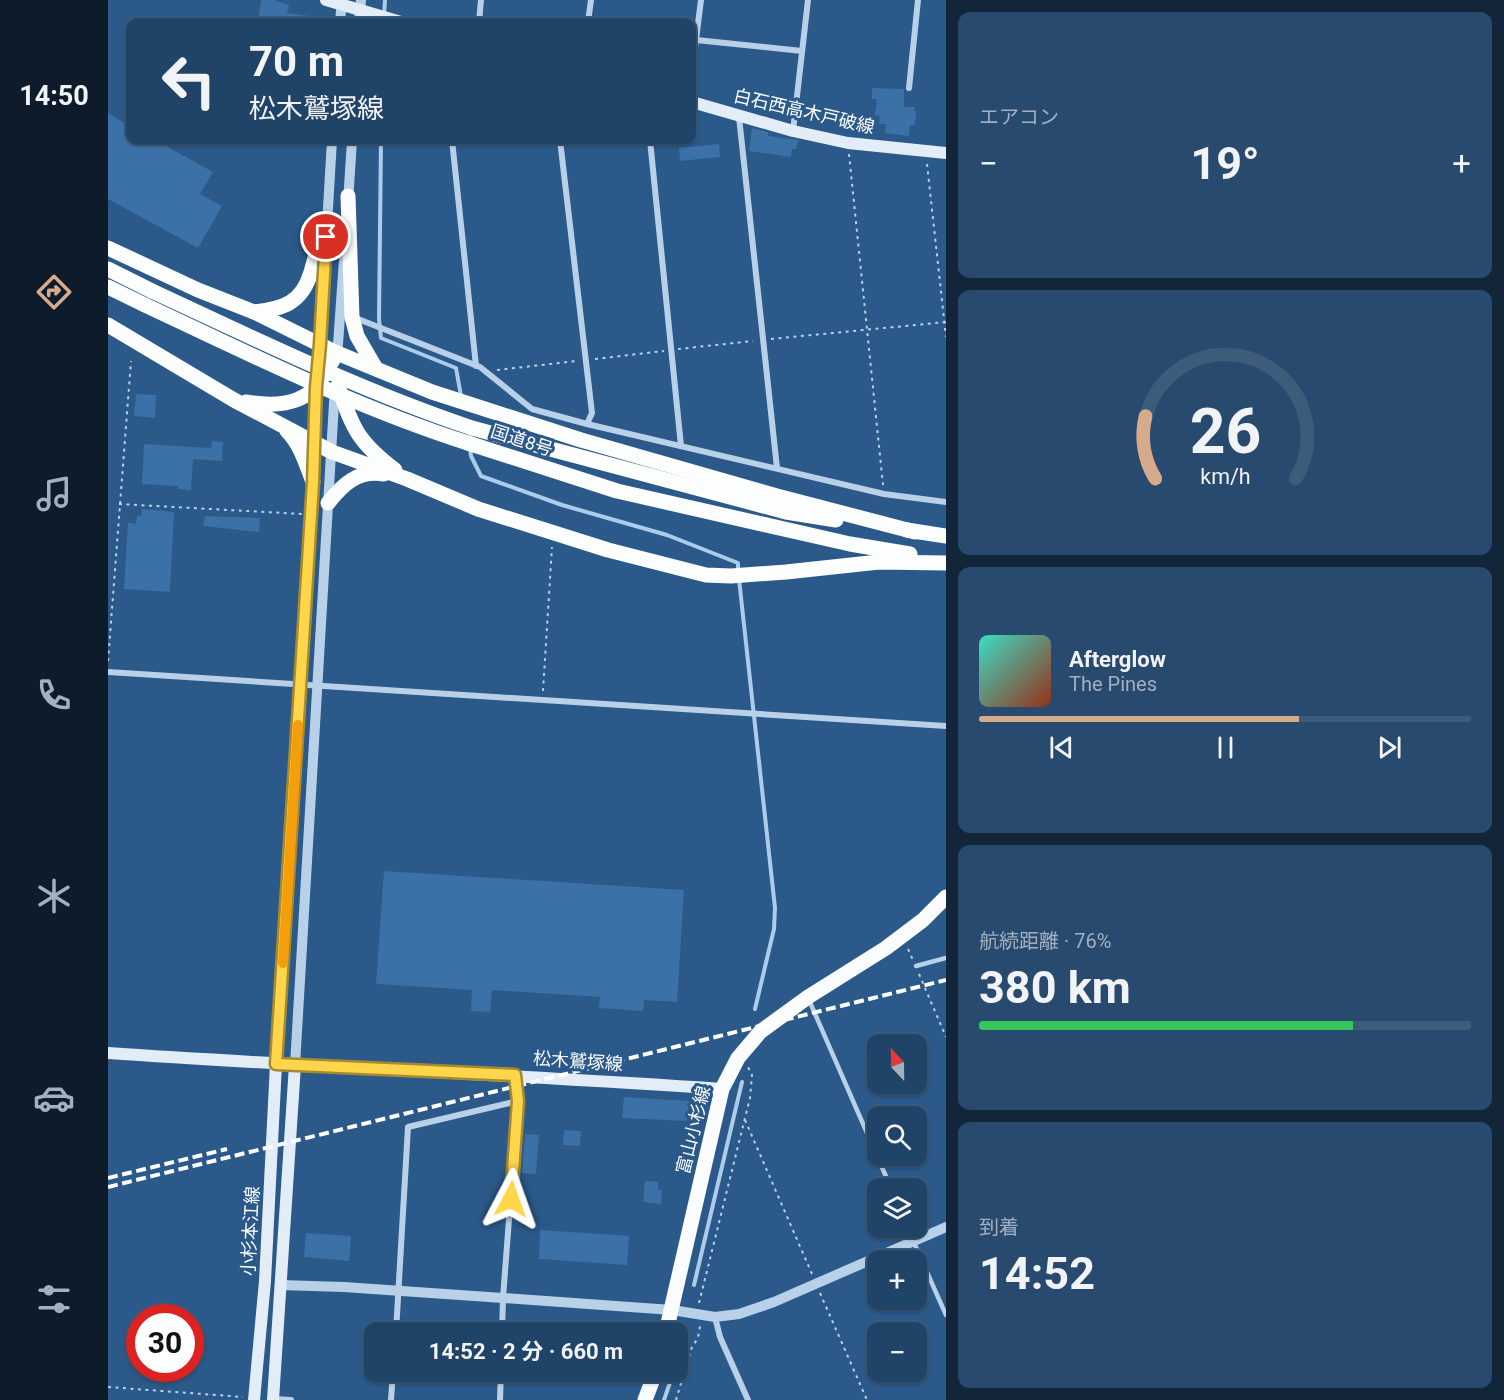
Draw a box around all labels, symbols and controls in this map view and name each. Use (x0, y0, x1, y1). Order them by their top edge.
text: 70 m (249, 37, 344, 86)
icon: left (150, 42, 228, 120)
text: 14:50 (19, 80, 89, 112)
street label: 白石西高木戸破線 (731, 85, 877, 137)
text: 松木鷲塚線 (249, 93, 384, 125)
text: エアコン (979, 105, 1059, 129)
text: 19° (1190, 137, 1260, 190)
text: − (979, 144, 998, 183)
text: + (1452, 144, 1471, 183)
pin (300, 211, 351, 262)
icon: arrive (309, 220, 342, 253)
icon: directions (33, 271, 75, 313)
text: 26 (1189, 396, 1261, 469)
street label: 国道8号 (488, 420, 556, 460)
text: km/h (1200, 465, 1250, 490)
icon: music (33, 473, 75, 515)
text: Afterglow (1069, 647, 1166, 672)
text: The Pines (1069, 672, 1157, 696)
icon: phone (33, 674, 75, 716)
icon: previous (1045, 731, 1078, 764)
icon: pause (1209, 731, 1242, 764)
icon: next (1373, 731, 1406, 764)
icon: climate (33, 875, 75, 917)
text: 航続距離 · 76% (979, 929, 1111, 953)
text: 380 km (979, 961, 1131, 1014)
north arrow (867, 1034, 927, 1094)
map controls (867, 1034, 927, 1382)
street label: 松木鷲塚線 (532, 1047, 624, 1075)
icon: car (33, 1077, 75, 1119)
street label: 富山小杉線 (672, 1084, 714, 1176)
button: search (867, 1106, 927, 1166)
position arrow (479, 1167, 543, 1231)
button: layers (867, 1178, 927, 1238)
street label: 小杉本江線 (237, 1186, 263, 1276)
text: 到着 (979, 1215, 1019, 1239)
text: 14:52 (979, 1247, 1095, 1300)
button: + (867, 1250, 927, 1310)
icon: filters (33, 1278, 75, 1320)
speed limit sign: 30 (126, 1304, 204, 1382)
button: − (867, 1322, 927, 1382)
text: 14:52 · 2 分 · 660 m (429, 1339, 623, 1364)

